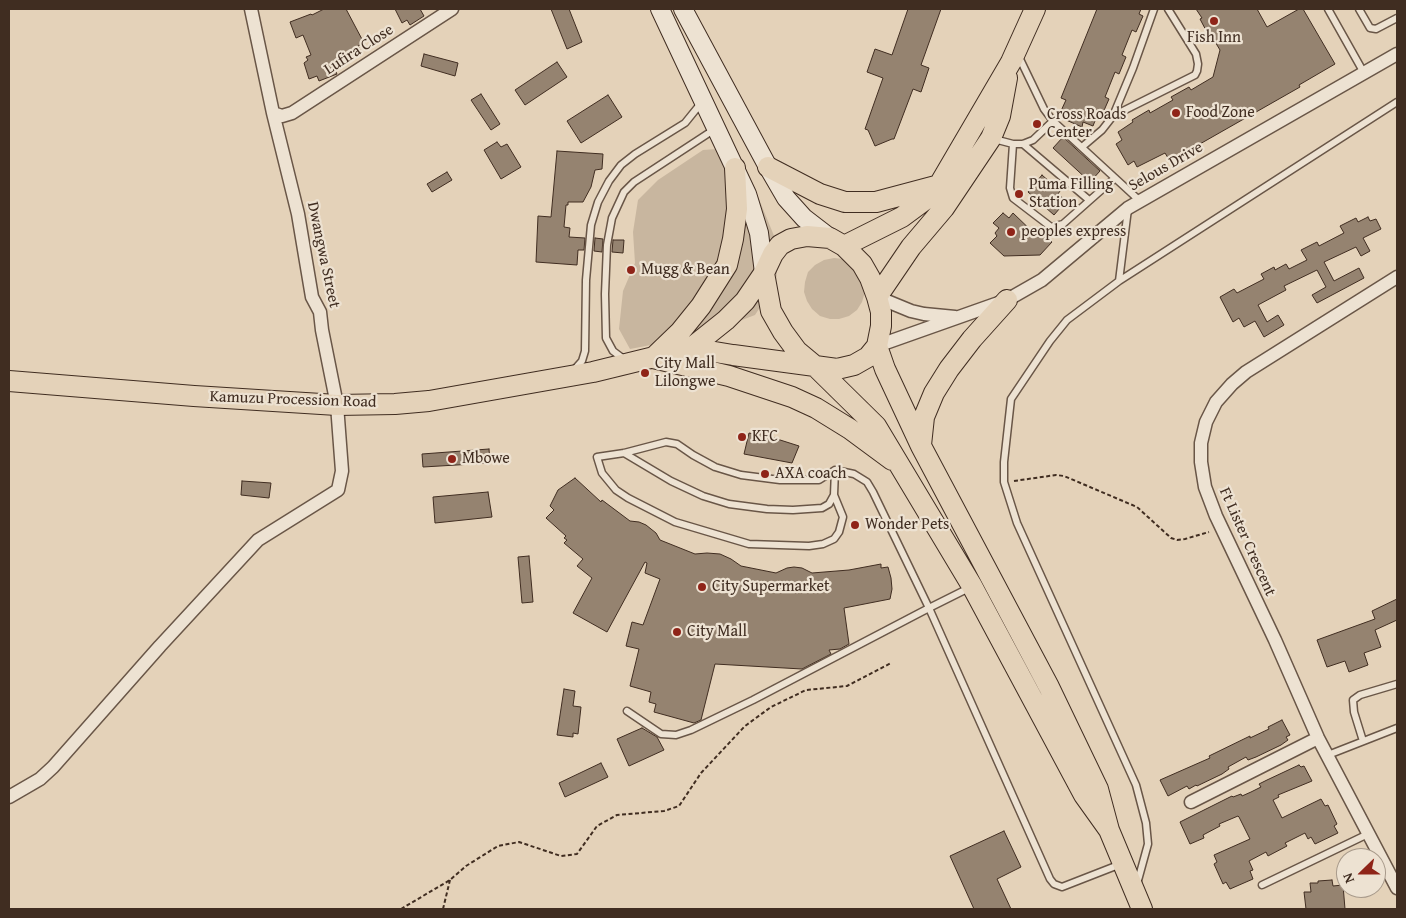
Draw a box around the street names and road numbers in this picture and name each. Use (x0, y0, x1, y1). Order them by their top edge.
street label: Lufira Close (321, 20, 397, 80)
street label: Selous Drive (1126, 138, 1206, 196)
street label: Dwangwa Street (302, 200, 344, 310)
street label: Kamuzu Procession Road (209, 387, 377, 413)
street label: Ft Lister Crescent (1214, 485, 1280, 599)

